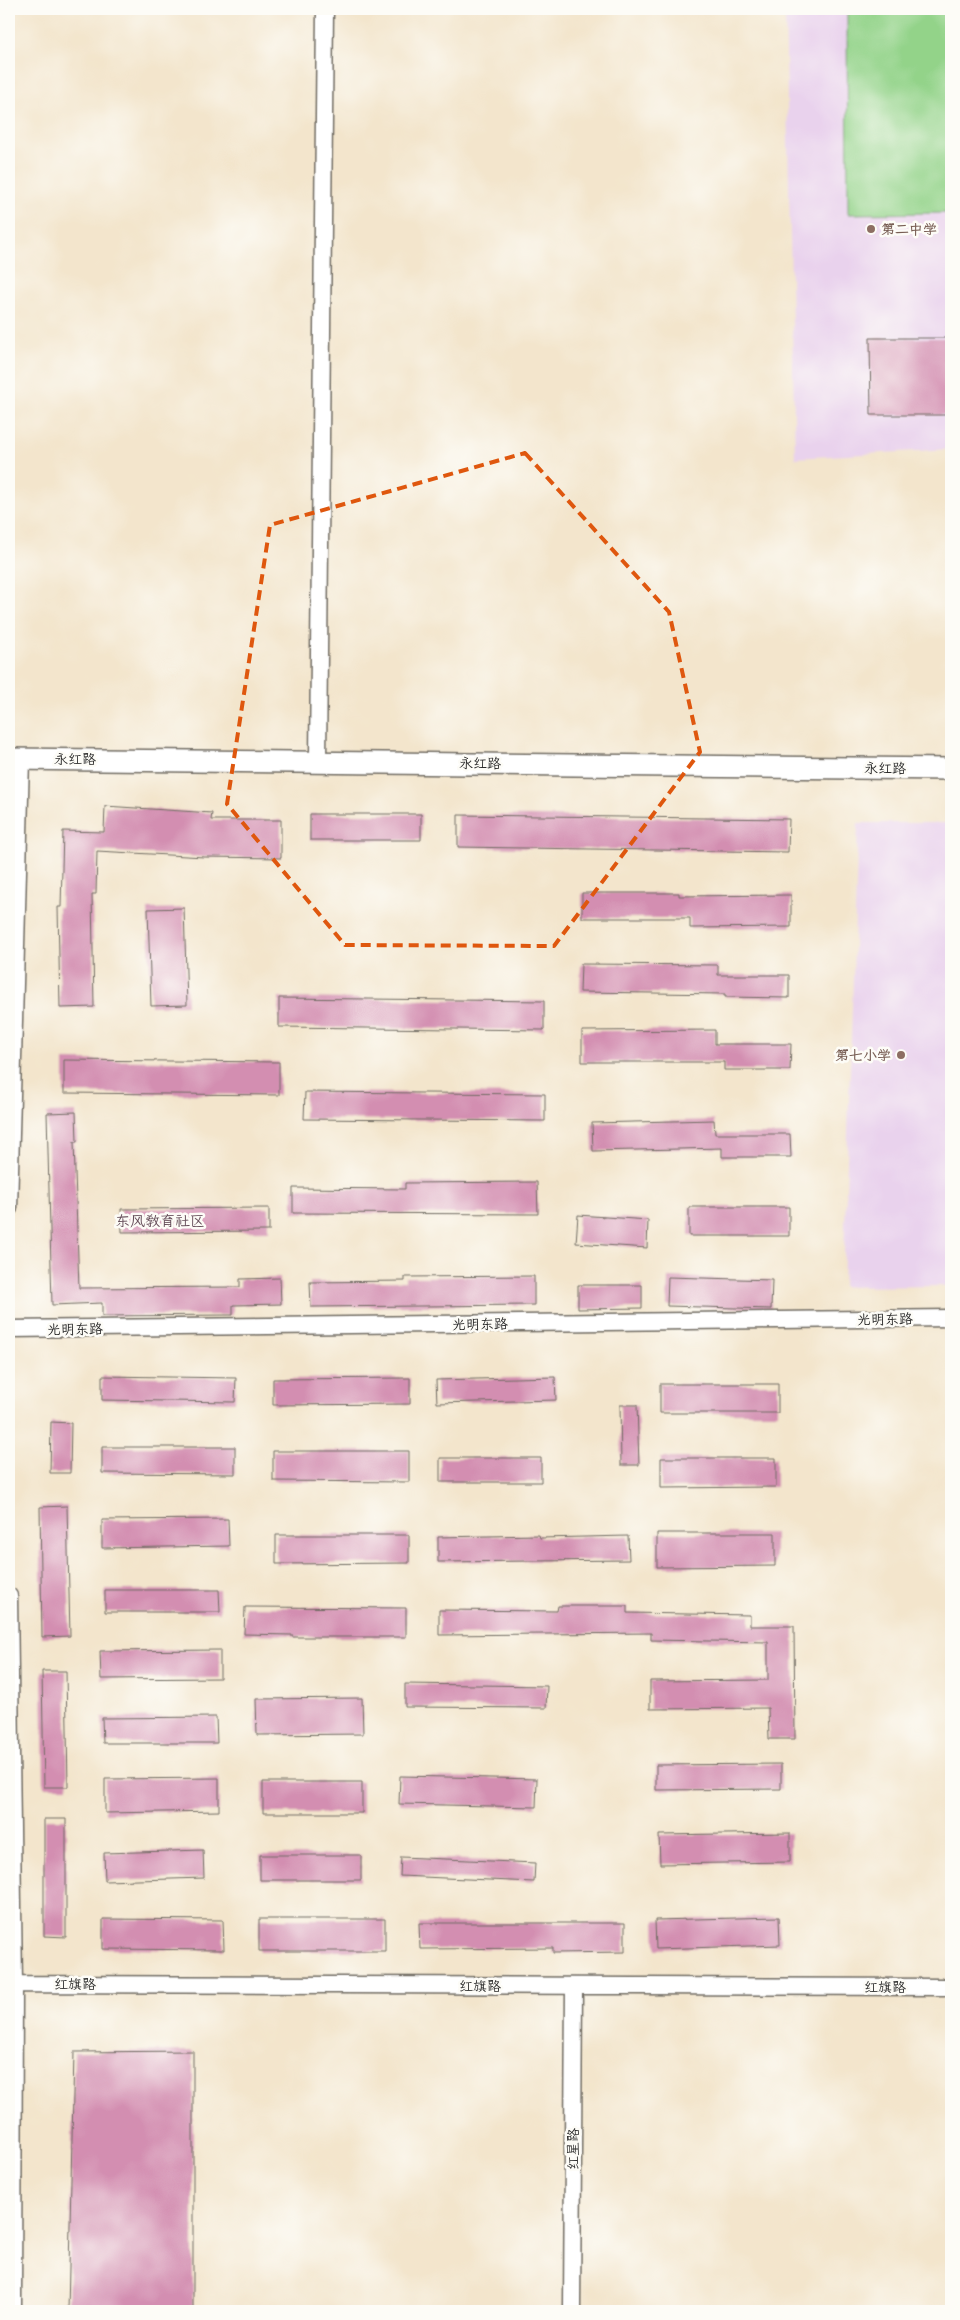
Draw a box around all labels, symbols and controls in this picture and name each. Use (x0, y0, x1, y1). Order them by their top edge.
place label: 第二中学 (881, 219, 937, 241)
marker: 第二中学 (865, 223, 877, 235)
street label: 永红路 (54, 749, 96, 771)
street label: 永红路 (459, 753, 501, 775)
street label: 永红路 (864, 758, 906, 780)
place label: 第七小学 (835, 1045, 891, 1067)
marker: 第七小学 (895, 1049, 907, 1061)
district label: 东风教育社区 (115, 1210, 205, 1234)
street label: 光明东路 (857, 1309, 913, 1331)
street label: 光明东路 (452, 1314, 508, 1336)
street label: 光明东路 (47, 1319, 103, 1341)
street label: 红旗路 (54, 1974, 96, 1996)
street label: 红旗路 (459, 1976, 501, 1998)
street label: 红旗路 (864, 1977, 906, 1999)
street label: 红星路 (563, 2128, 585, 2170)

